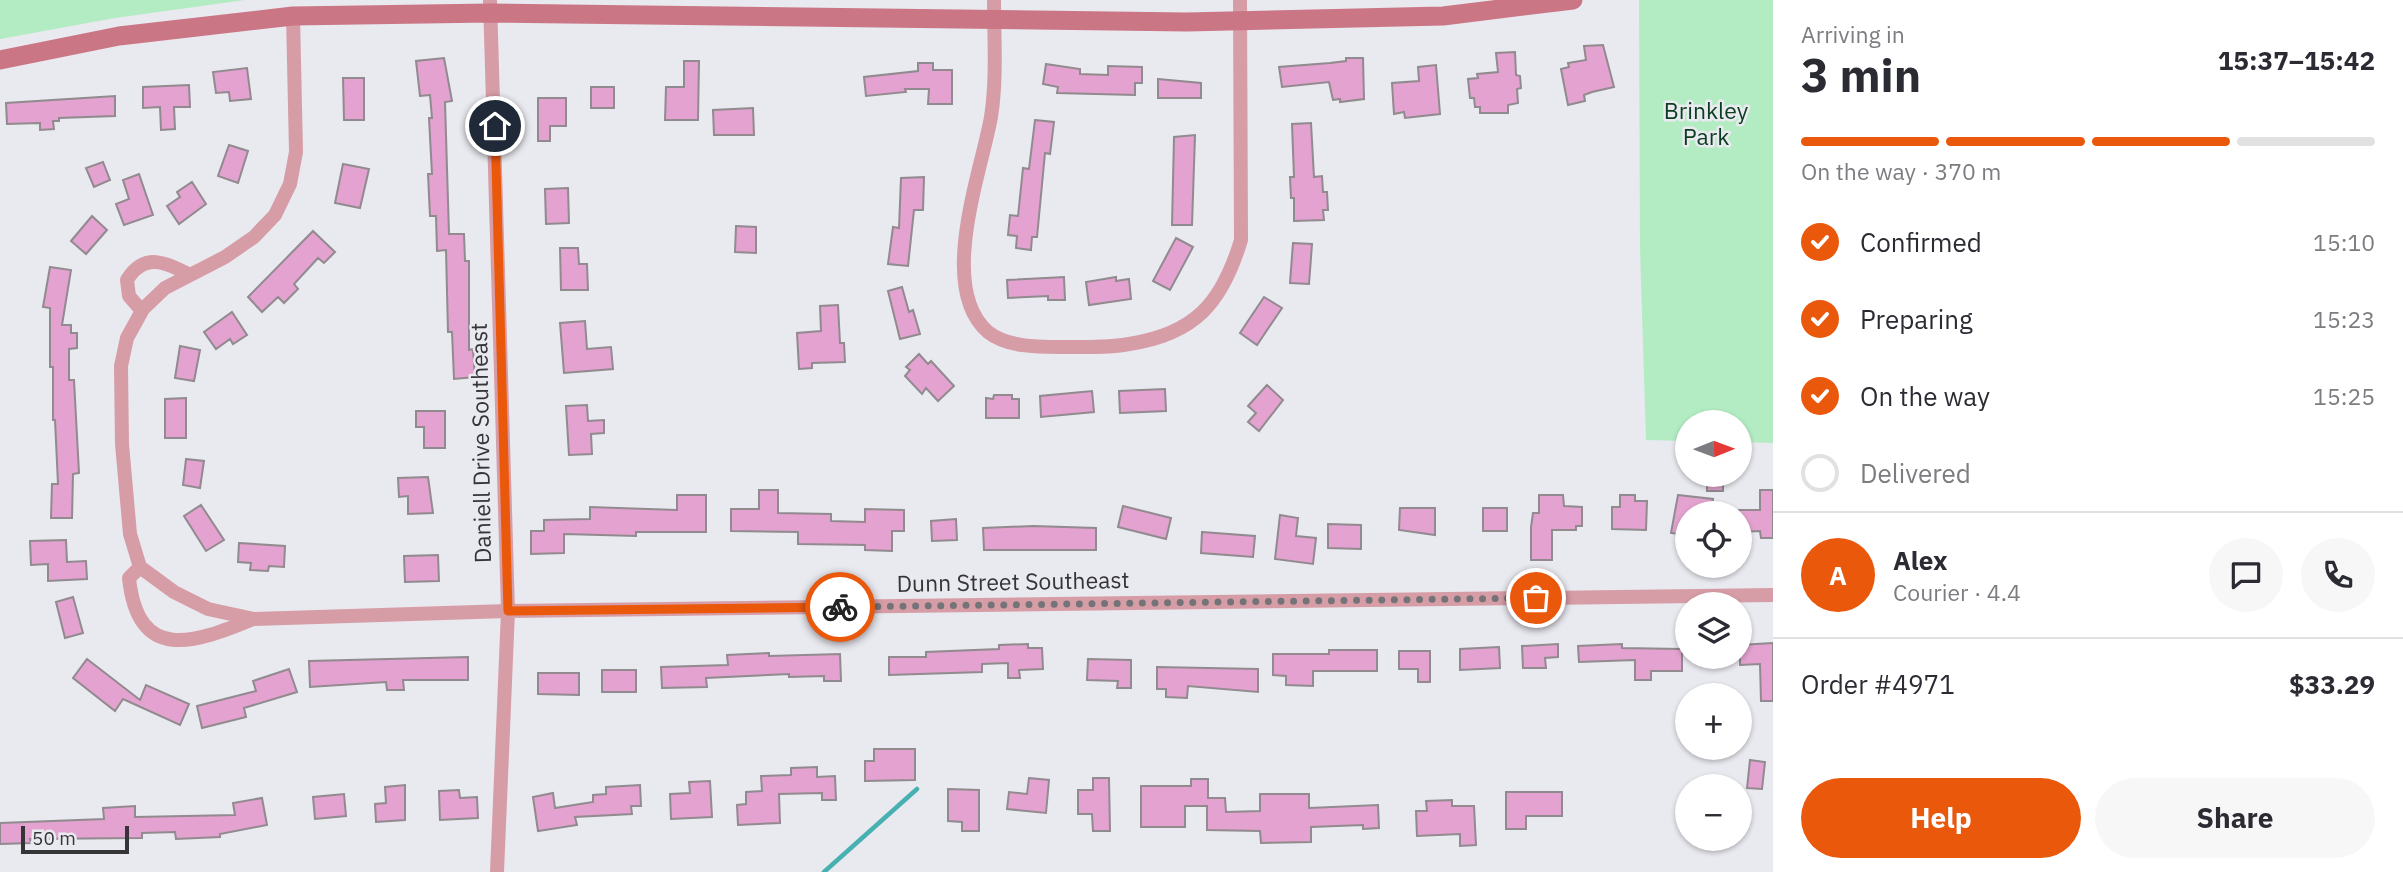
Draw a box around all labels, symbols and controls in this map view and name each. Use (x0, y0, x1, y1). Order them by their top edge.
text: Arriving in (1801, 19, 1905, 49)
text: 15:37–15:42 (2218, 43, 2375, 77)
text: 3 min (1801, 45, 1921, 105)
park label: Brinkley Park (1664, 95, 1749, 151)
pin (465, 96, 525, 156)
icon: home (476, 107, 514, 145)
text: On the way · 370 m (1801, 156, 2001, 186)
icon: check (1801, 223, 1839, 261)
text: Confirmed (1860, 225, 1982, 259)
text: 15:10 (2313, 227, 2375, 257)
icon: check (1801, 300, 1839, 338)
text: Preparing (1860, 302, 1973, 336)
text: 15:23 (2313, 304, 2375, 334)
street label: Daniell Drive Southeast (463, 323, 497, 563)
icon: check (1801, 377, 1839, 415)
text: On the way (1860, 379, 1990, 413)
text: 15:25 (2313, 381, 2375, 411)
north arrow (1675, 410, 1752, 486)
map controls (1675, 410, 1752, 851)
text: Delivered (1860, 456, 1971, 490)
button: locate (1675, 501, 1752, 578)
button: chat (2209, 538, 2283, 612)
button: phone (2301, 538, 2375, 612)
text: Alex (1893, 543, 1947, 577)
text: A (1829, 558, 1847, 592)
street label: Dunn Street Southeast (896, 564, 1130, 598)
pin (1506, 568, 1566, 628)
courier (805, 572, 875, 642)
text: Courier · 4.4 (1893, 577, 2021, 607)
icon: bag (1517, 579, 1555, 617)
icon: bike (821, 588, 859, 626)
button: layers (1675, 592, 1752, 669)
text: Order #4971 (1801, 667, 1955, 701)
text: $33.29 (2289, 667, 2375, 701)
button: + (1675, 683, 1752, 760)
button: − (1675, 774, 1752, 851)
button: Help (1801, 778, 2081, 858)
button: Share (2095, 778, 2375, 858)
scale bar (21, 823, 130, 855)
text: 50 m (32, 826, 76, 850)

